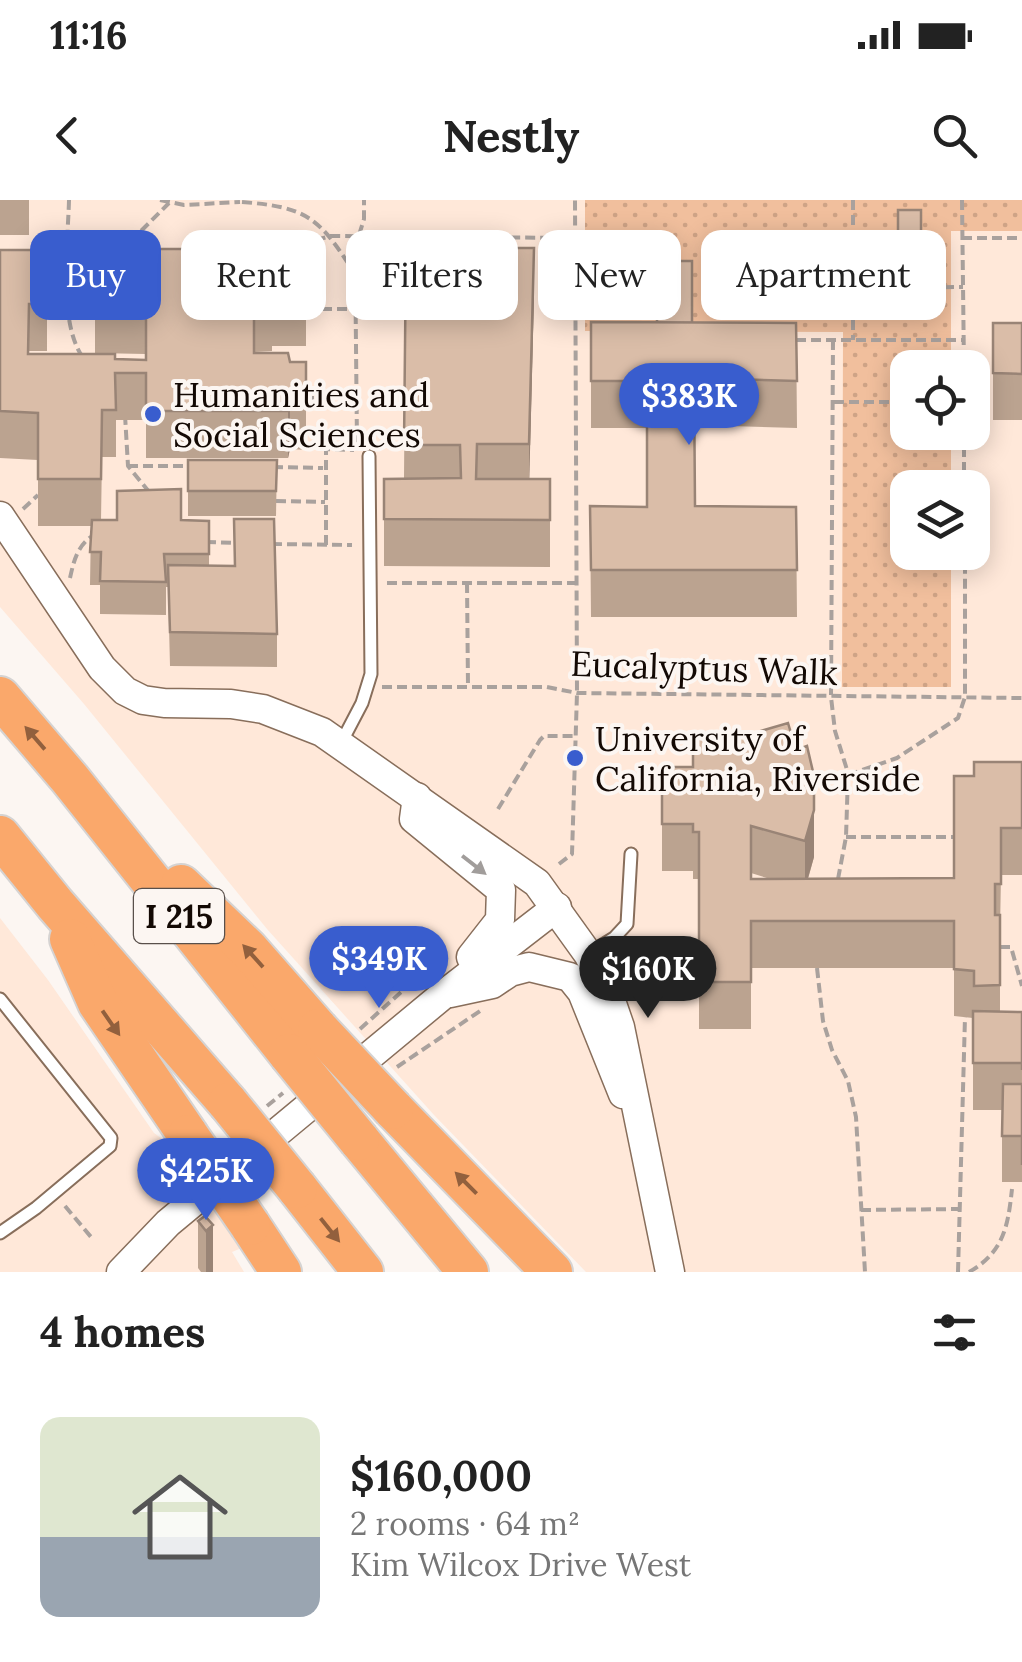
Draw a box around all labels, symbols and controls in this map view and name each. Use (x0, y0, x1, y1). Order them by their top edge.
text: 11:16 (50, 11, 128, 59)
text: Nestly (443, 107, 579, 164)
icon: back (40, 108, 95, 163)
icon: search (927, 108, 982, 163)
chip: Buy (30, 230, 161, 320)
chip: Rent (181, 230, 326, 320)
chip: Filters (346, 230, 518, 320)
chip: New (538, 230, 681, 320)
chip: Apartment (701, 230, 946, 320)
map controls (890, 350, 990, 570)
button: locate (890, 350, 990, 450)
pin: $383K (619, 363, 759, 448)
place label: Humanities and Social Sciences (173, 372, 430, 457)
text: $383K (641, 375, 737, 416)
marker: Humanities and Social Sciences (142, 403, 164, 425)
button: layers (890, 470, 990, 570)
street label: Eucalyptus Walk (570, 641, 839, 695)
place label: University of California, Riverside (595, 716, 921, 801)
one-way arrow (25, 725, 46, 750)
marker: University of California, Riverside (564, 747, 586, 769)
one-way arrow (461, 854, 486, 875)
road number: I 215 (134, 889, 224, 943)
pin: $349K (309, 926, 449, 1011)
pin: $160K (578, 936, 718, 1021)
text: $349K (331, 938, 427, 979)
one-way arrow (243, 944, 265, 969)
text: $160K (601, 948, 695, 989)
one-way arrow (101, 1010, 120, 1036)
pin: $425K (136, 1138, 276, 1223)
text: $425K (159, 1150, 253, 1191)
one-way arrow (455, 1172, 478, 1196)
one-way arrow (319, 1217, 340, 1243)
text: 4 homes (40, 1305, 205, 1359)
icon: filters (927, 1305, 982, 1360)
text: $160,000 (350, 1449, 532, 1503)
icon: home (120, 1457, 240, 1577)
text: 2 rooms · 64 m² (350, 1503, 580, 1544)
text: Kim Wilcox Drive West (350, 1544, 691, 1585)

